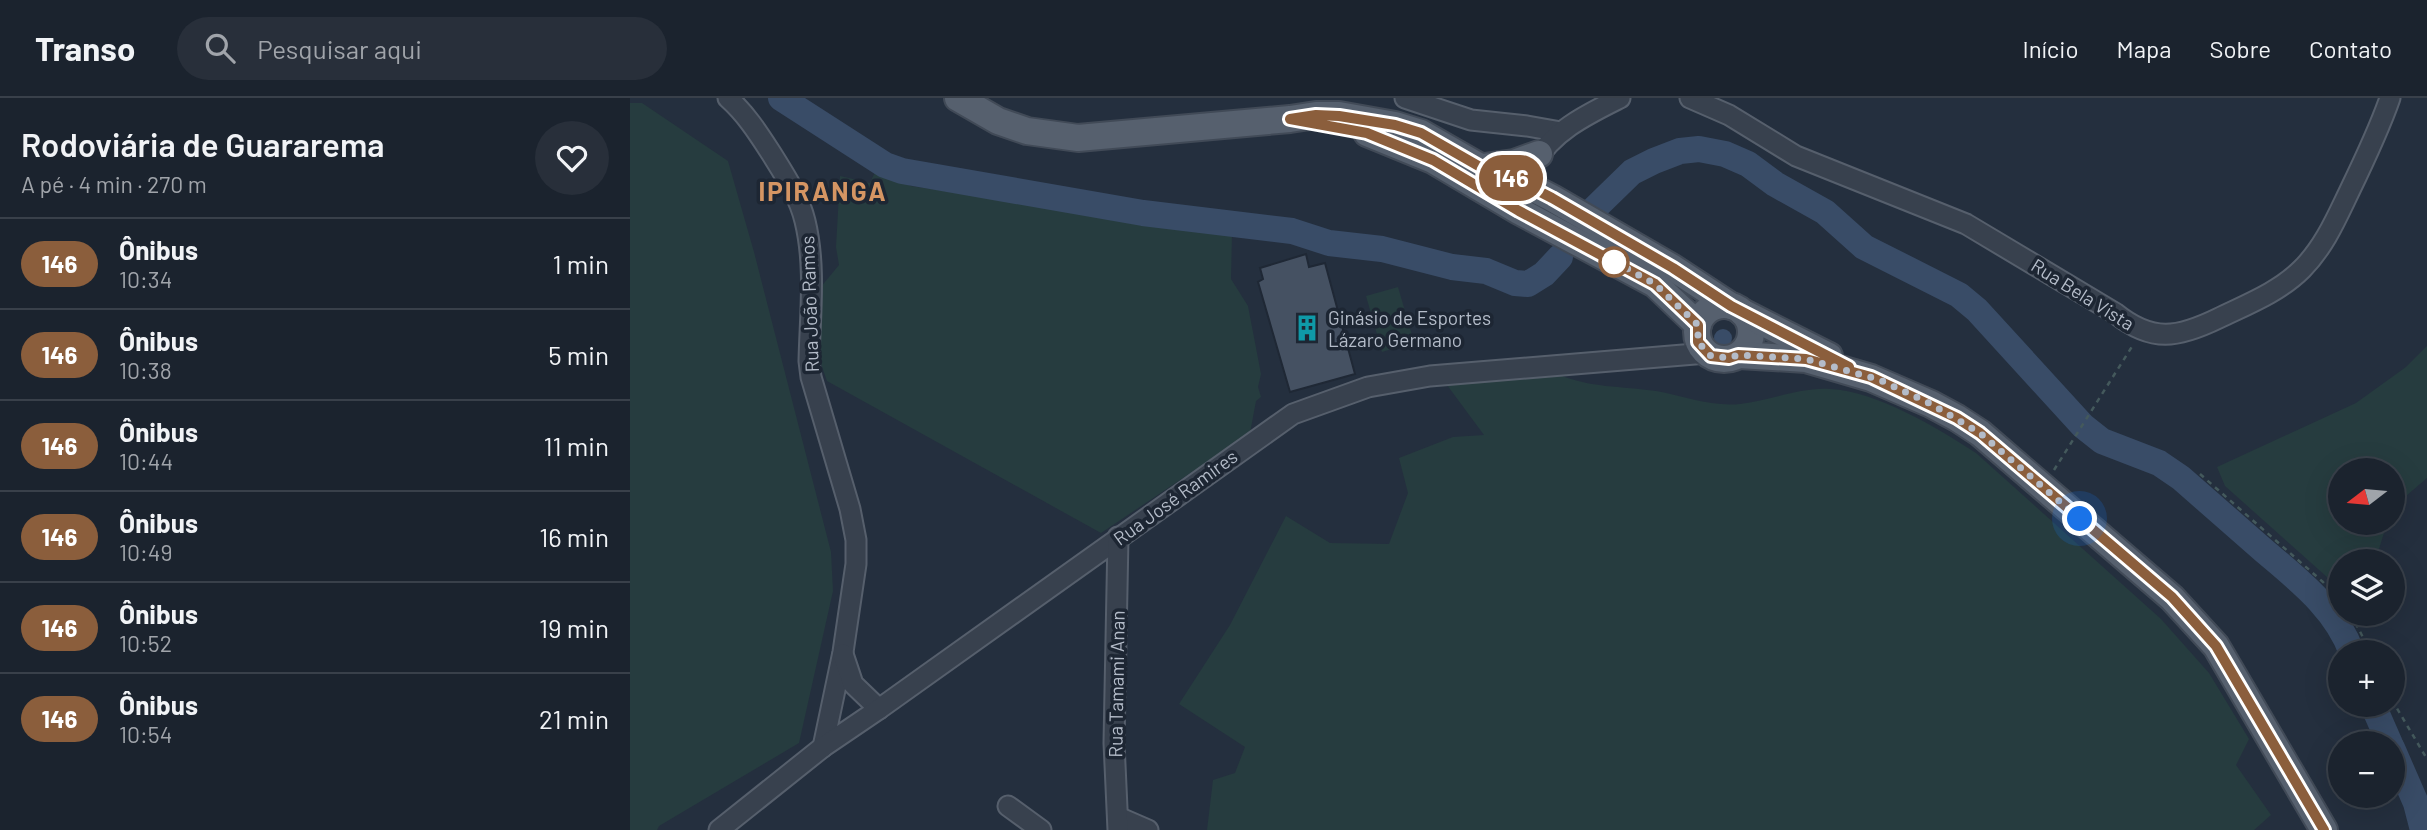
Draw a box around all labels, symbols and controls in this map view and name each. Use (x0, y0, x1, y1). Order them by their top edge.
search box (177, 17, 667, 80)
text: Transo (35, 28, 135, 68)
icon: search (201, 29, 239, 67)
text: Pesquisar aqui (257, 33, 422, 64)
text: Início (2023, 34, 2079, 63)
text: Mapa (2117, 34, 2171, 63)
text: Sobre (2209, 34, 2271, 63)
text: Contato (2309, 34, 2392, 63)
button: heart (535, 121, 609, 195)
text: Rodoviária de Guararema (21, 124, 384, 164)
line badge: 146 (1471, 155, 1551, 201)
text: 146 (1493, 163, 1529, 192)
text: A pé · 4 min · 270 m (21, 170, 207, 198)
district label: IPIRANGA (758, 175, 888, 206)
text: Ônibus (119, 234, 198, 265)
street label: Rua João Ramos (795, 235, 823, 373)
unlabelled marker (1599, 247, 1629, 277)
text: 1 min (553, 248, 609, 279)
text: 146 (42, 249, 77, 278)
street label: Rua Bela Vista (2027, 253, 2139, 335)
text: 10:34 (119, 265, 172, 293)
place label: Ginásio de Esportes Lázaro Germano (1328, 306, 1491, 351)
building icon: Ginásio de Esportes Lázaro Germano (1292, 313, 1322, 343)
text: Ônibus (119, 325, 198, 356)
text: 5 min (548, 339, 609, 370)
text: 146 (42, 340, 77, 369)
text: 10:38 (119, 356, 172, 384)
text: Ônibus (119, 416, 198, 447)
text: 11 min (543, 430, 609, 461)
text: 146 (42, 431, 77, 460)
street label: Rua José Ramires (1109, 444, 1241, 550)
text: 10:44 (119, 447, 173, 475)
north arrow (2328, 458, 2404, 536)
map controls (2328, 458, 2405, 808)
your location (2062, 501, 2097, 536)
text: Ônibus (119, 507, 198, 538)
text: 16 min (539, 521, 609, 552)
text: 146 (42, 522, 77, 551)
text: 10:49 (119, 538, 173, 566)
button: layers (2328, 549, 2405, 626)
text: Ônibus (119, 598, 198, 629)
street label: Rua Tamami Anan (1103, 610, 1129, 758)
text: 19 min (539, 612, 609, 643)
text: 146 (42, 613, 77, 642)
text: 10:52 (119, 629, 172, 657)
button: + (2328, 640, 2405, 717)
text: Ônibus (119, 689, 198, 720)
text: 21 min (539, 703, 609, 734)
text: 146 (42, 704, 77, 733)
text: 10:54 (119, 720, 172, 748)
button: − (2328, 731, 2405, 808)

